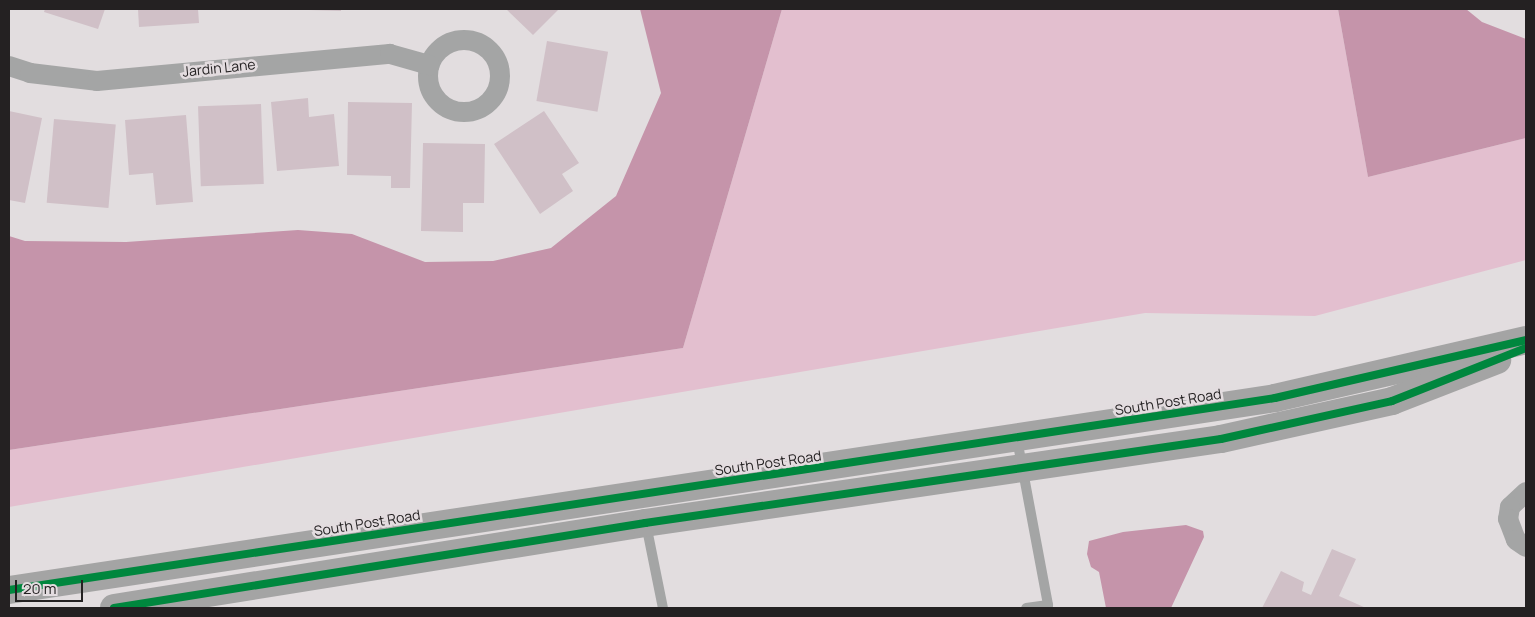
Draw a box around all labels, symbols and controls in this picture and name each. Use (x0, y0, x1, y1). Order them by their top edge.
street label: Jardin Lane (182, 56, 256, 80)
street label: South Post Road (1114, 385, 1222, 419)
street label: South Post Road (714, 447, 822, 479)
street label: South Post Road (313, 506, 421, 540)
scale bar (18, 570, 85, 602)
text: 20 m (23, 578, 56, 599)

